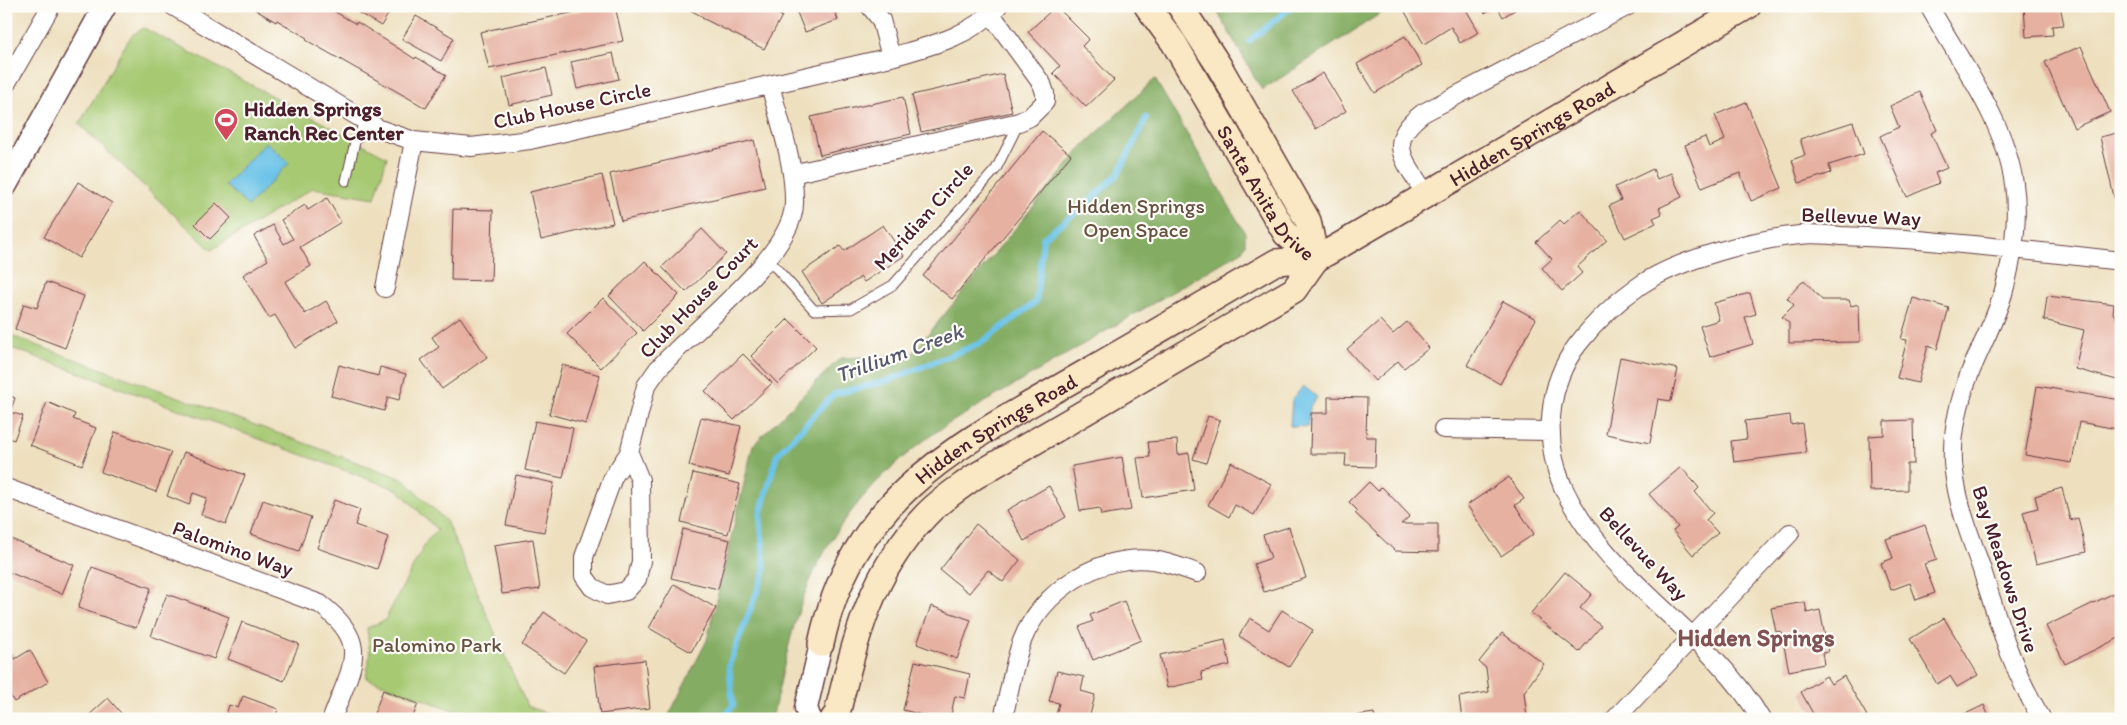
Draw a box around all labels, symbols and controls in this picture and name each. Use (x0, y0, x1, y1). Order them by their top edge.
street label: Hidden Springs Road (1444, 74, 1619, 191)
street label: Club House Circle (491, 76, 653, 134)
place label: Hidden Springs Ranch Rec Center (244, 96, 404, 145)
sports icon: Hidden Springs Ranch Rec Center (213, 107, 239, 141)
street label: Santa Anita Drive (1212, 120, 1320, 266)
street label: Meridian Circle (868, 157, 978, 275)
park label: Hidden Springs Open Space (1067, 193, 1205, 242)
street label: Bellevue Way (1801, 201, 1921, 231)
street label: Club House Court (634, 231, 763, 363)
water label: Trillium Creek (832, 317, 968, 389)
street label: Hidden Springs Road (909, 368, 1081, 489)
street label: Bay Meadows Drive (1967, 482, 2045, 656)
street label: Bellevue Way (1594, 501, 1694, 605)
street label: Palomino Way (169, 515, 297, 581)
district label: Hidden Springs (1677, 623, 1835, 653)
park label: Palomino Park (372, 632, 502, 657)

